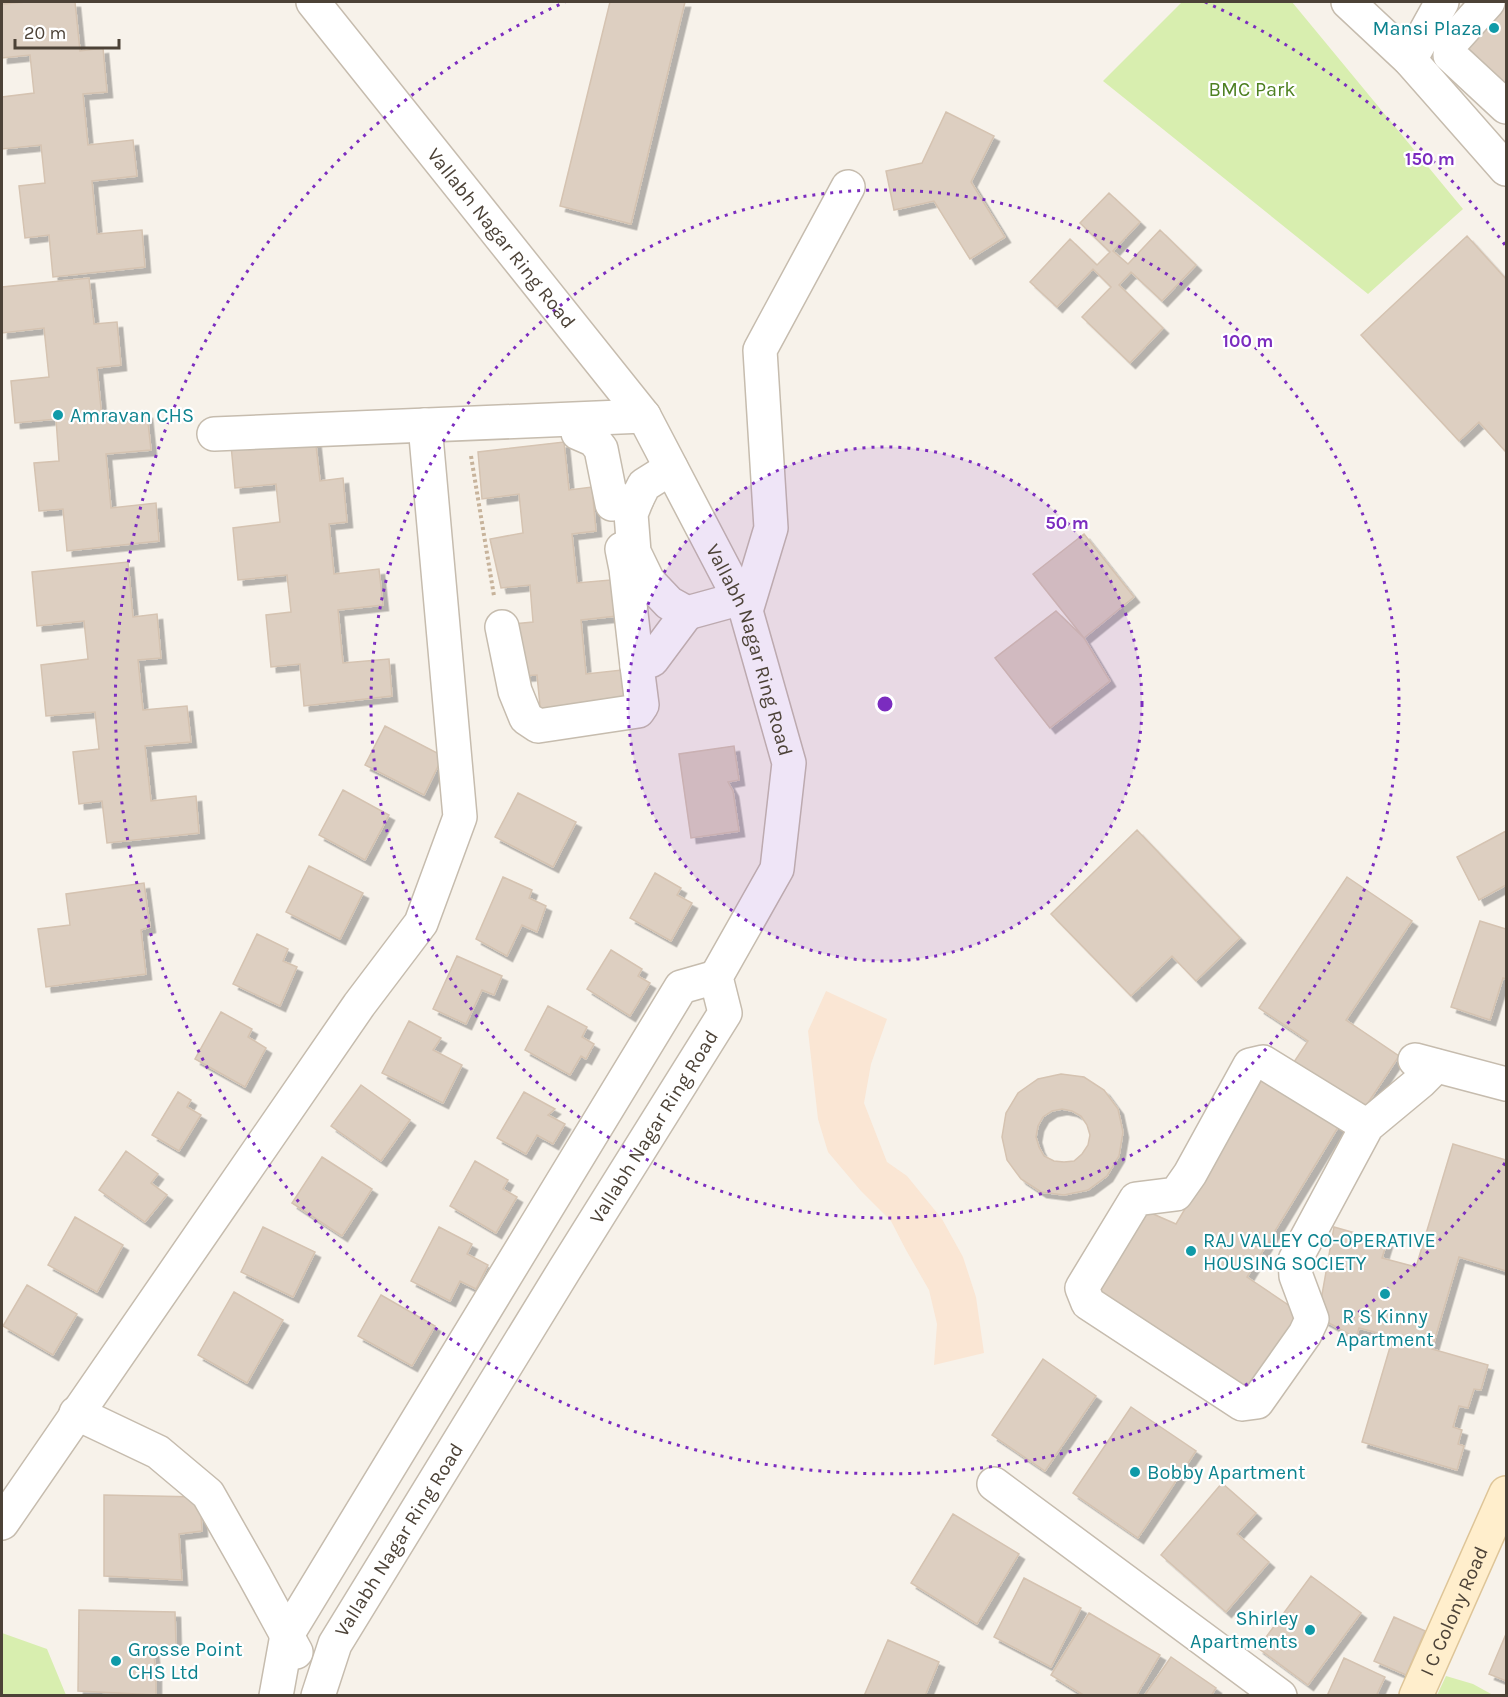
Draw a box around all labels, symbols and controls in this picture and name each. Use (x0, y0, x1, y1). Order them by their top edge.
scale bar (15, 12, 118, 50)
place label: Mansi Plaza (1373, 17, 1482, 40)
marker: Mansi Plaza (1487, 21, 1501, 35)
text: 20 m (24, 22, 66, 44)
park label: BMC Park (1209, 78, 1295, 101)
street label: Vallabh Nagar Ring Road (423, 143, 581, 333)
text: 150 m (1405, 148, 1455, 170)
text: 100 m (1223, 330, 1273, 352)
place label: Amravan CHS (70, 404, 194, 427)
marker: Amravan CHS (51, 408, 65, 422)
text: 50 m (1045, 512, 1089, 534)
street label: Vallabh Nagar Ring Road (701, 540, 798, 758)
centre of rings (875, 694, 895, 714)
street label: Vallabh Nagar Ring Road (585, 1026, 723, 1228)
place label: RAJ VALLEY CO-OPERATIVE HOUSING SOCIETY (1203, 1229, 1436, 1275)
marker: RAJ VALLEY CO-OPERATIVE HOUSING SOCIETY (1184, 1244, 1198, 1258)
marker: R S Kinny Apartment (1378, 1287, 1392, 1301)
place label: R S Kinny Apartment (1336, 1305, 1434, 1351)
street label: Vallabh Nagar Ring Road (330, 1439, 468, 1641)
place label: Bobby Apartment (1147, 1461, 1306, 1484)
marker: Bobby Apartment (1128, 1465, 1142, 1479)
street label: I C Colony Road (1415, 1543, 1492, 1679)
place label: Shirley Apartments (1190, 1607, 1298, 1653)
marker: Shirley Apartments (1303, 1623, 1317, 1637)
place label: Grosse Point CHS Ltd (128, 1638, 243, 1684)
marker: Grosse Point CHS Ltd (109, 1654, 123, 1668)

